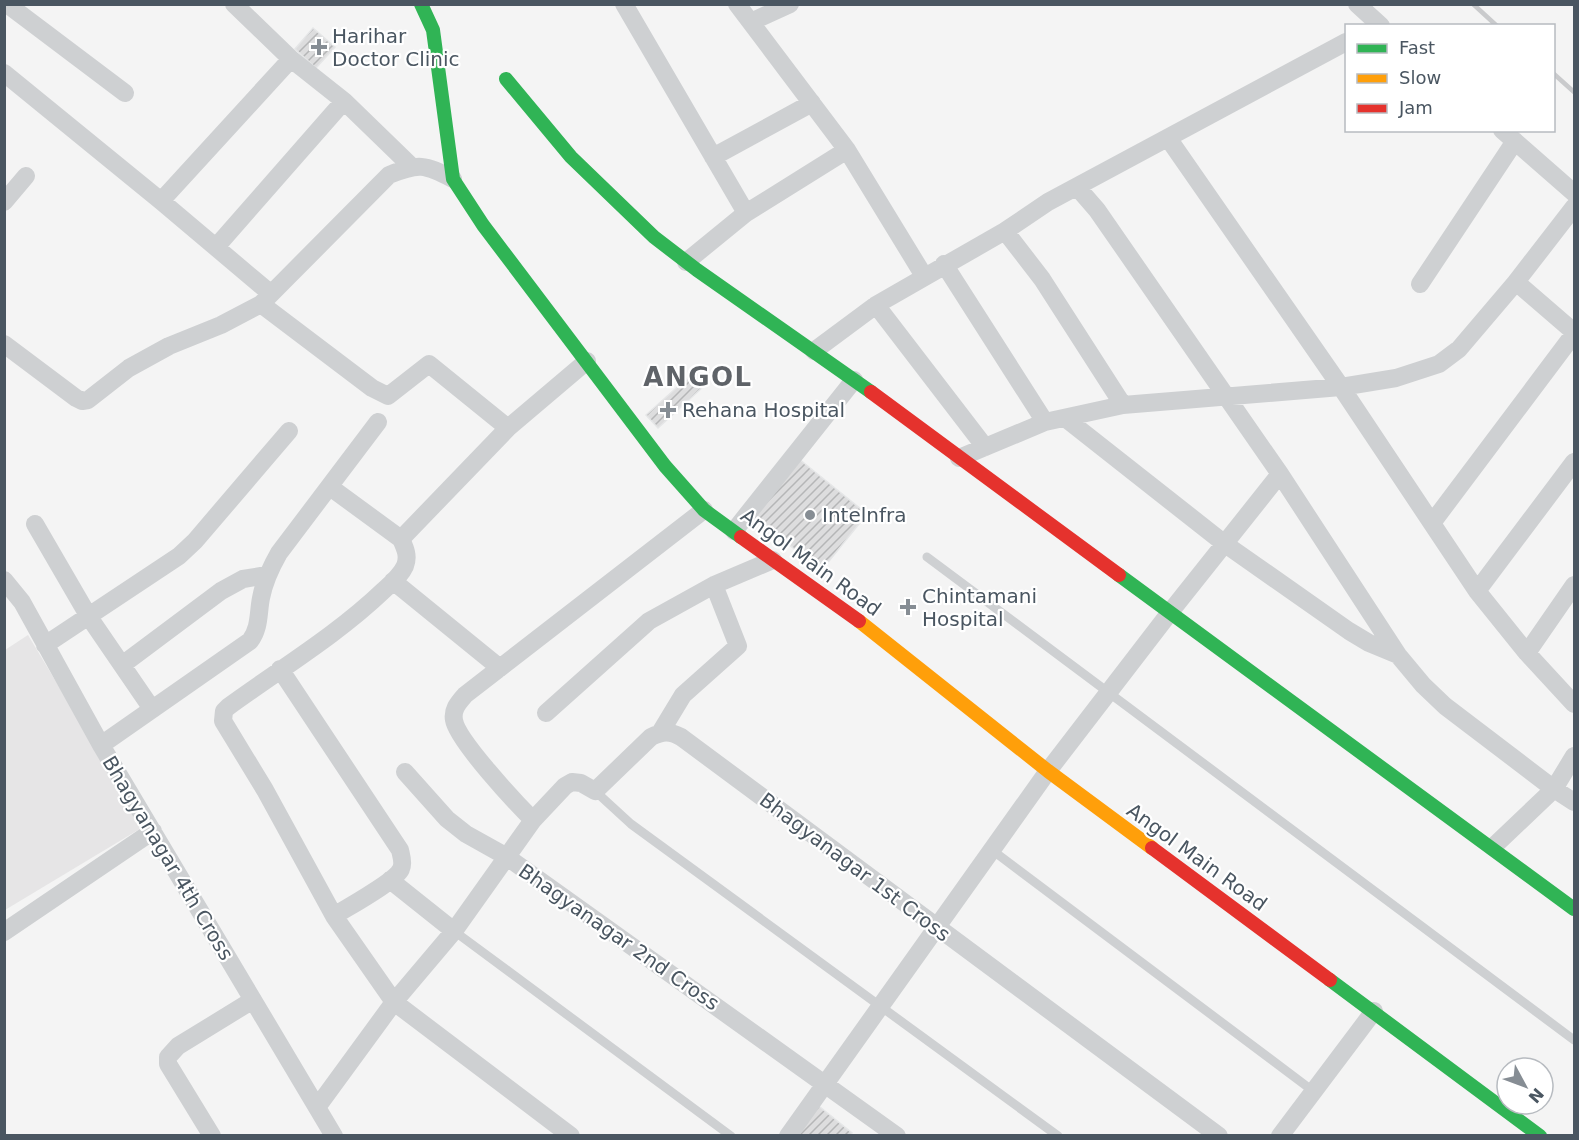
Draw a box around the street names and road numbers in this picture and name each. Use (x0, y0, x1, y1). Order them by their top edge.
street label: Angol Main Road (736, 503, 886, 621)
street label: Bhagyanagar 4th Cross (97, 751, 239, 965)
street label: Bhagyanagar 1st Cross (755, 788, 955, 946)
street label: Angol Main Road (1122, 798, 1272, 916)
street label: Bhagyanagar 2nd Cross (514, 859, 724, 1015)

